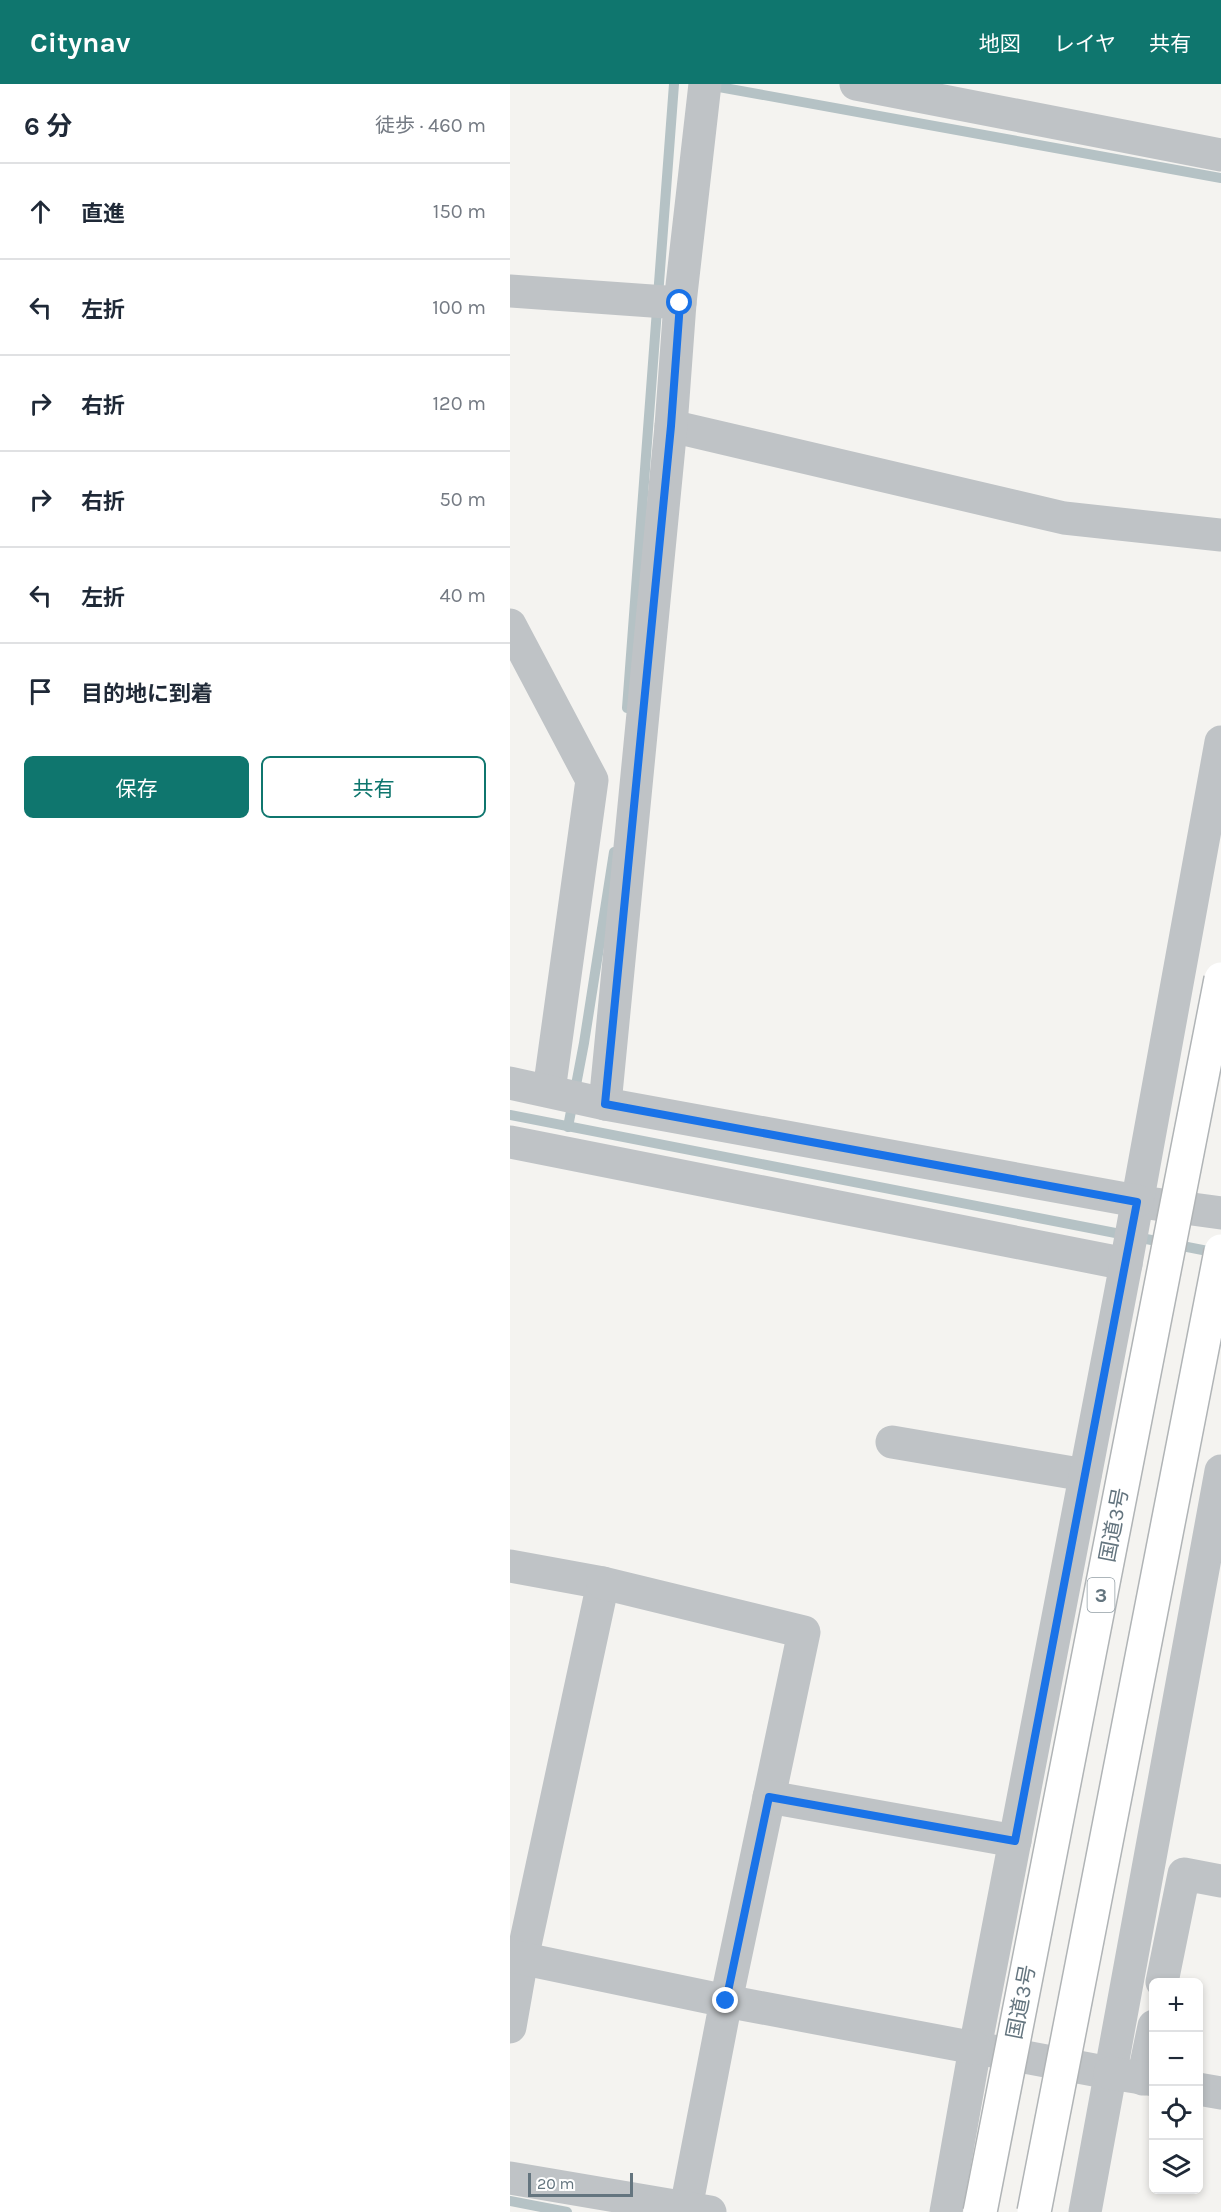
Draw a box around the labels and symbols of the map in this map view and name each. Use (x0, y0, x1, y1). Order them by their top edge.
route start (666, 289, 692, 315)
street label: 国道3号 (1095, 1486, 1133, 1564)
road number: 3 (1088, 1578, 1114, 1612)
street label: 国道3号 (1002, 1963, 1040, 2041)
route end (712, 1987, 738, 2013)
scale bar (528, 2170, 633, 2198)

